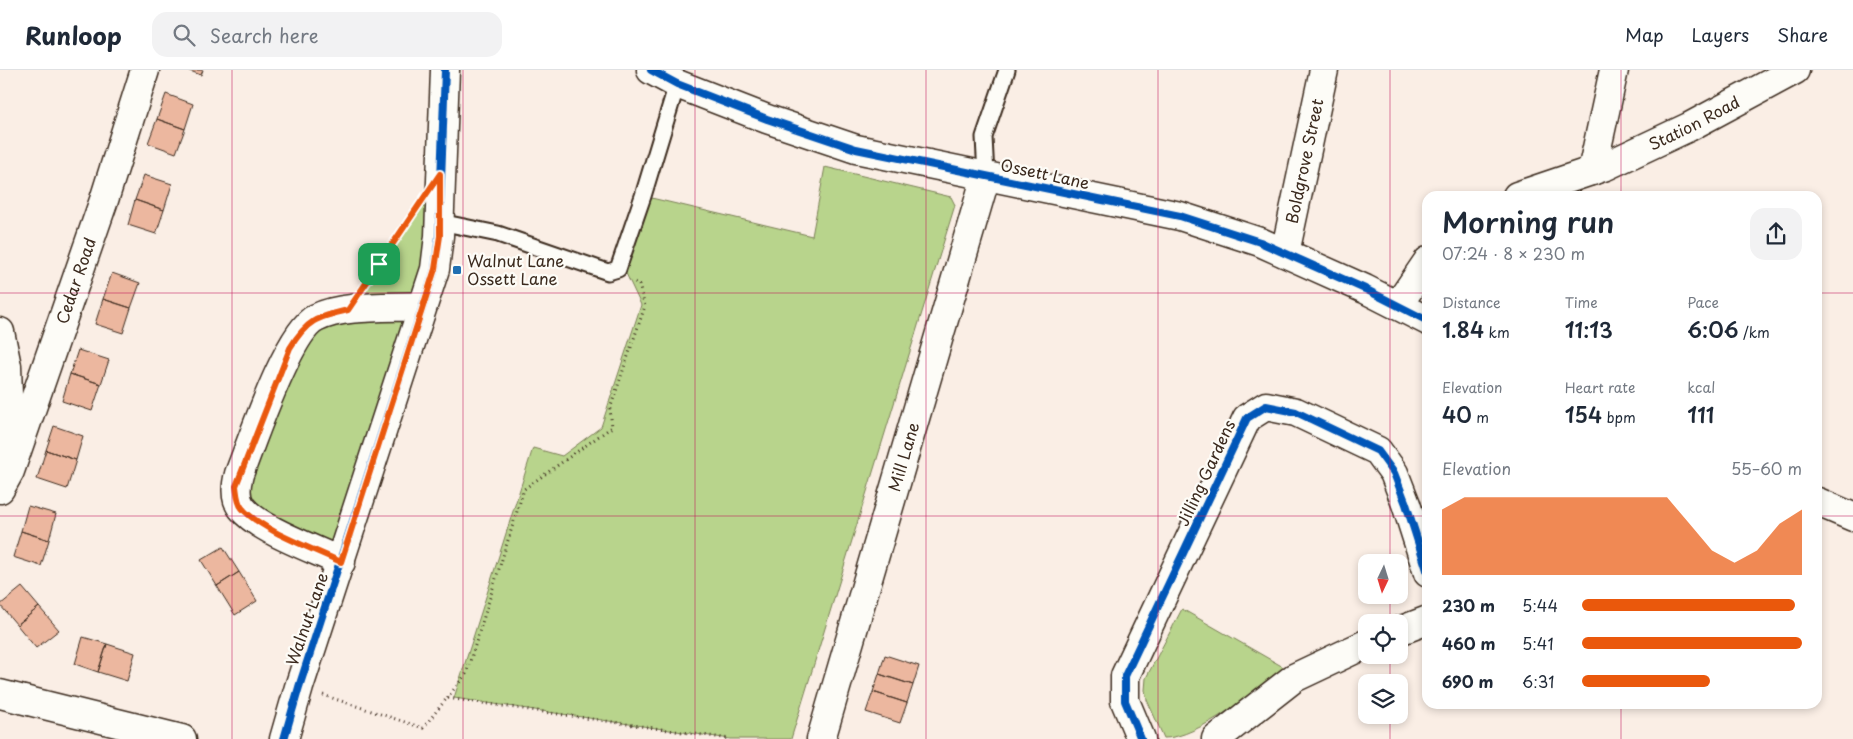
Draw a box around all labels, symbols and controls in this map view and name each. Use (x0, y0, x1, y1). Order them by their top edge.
search box (152, 12, 502, 57)
text: Runloop (25, 17, 122, 53)
icon: search (170, 21, 198, 49)
text: Search here (210, 21, 318, 49)
text: Map (1625, 21, 1664, 48)
text: Layers (1692, 21, 1749, 48)
text: Share (1777, 21, 1828, 48)
street label: Station Road (1644, 89, 1744, 155)
street label: Boldgrove Street (1279, 96, 1329, 225)
street label: Ossett Lane (998, 152, 1092, 194)
text: Morning run (1442, 200, 1614, 243)
button: share (1750, 208, 1802, 260)
street label: Cedar Road (49, 234, 101, 327)
text: 07:24 · 8 × 230 m (1442, 241, 1585, 265)
pin (358, 243, 400, 285)
place label: Walnut Lane Ossett Lane (467, 248, 564, 290)
icon: arrive (365, 250, 393, 278)
marker: Walnut Lane Ossett Lane (451, 264, 463, 276)
text: Distance (1442, 292, 1501, 313)
text: Time (1565, 292, 1598, 313)
text: Pace (1687, 292, 1719, 313)
text: 1.84 (1442, 313, 1484, 345)
text: 11:13 (1565, 313, 1613, 345)
text: 6:06 (1687, 313, 1738, 345)
text: km (1484, 322, 1510, 343)
text: /km (1738, 322, 1770, 343)
text: Elevation (1442, 377, 1502, 398)
text: Heart rate (1565, 377, 1635, 398)
text: kcal (1687, 377, 1715, 398)
text: 40 (1442, 398, 1472, 430)
text: 154 (1565, 398, 1602, 430)
text: 111 (1687, 398, 1714, 430)
text: m (1472, 407, 1489, 428)
text: bpm (1602, 407, 1636, 428)
street label: Jilling Gardens (1170, 415, 1240, 530)
street label: Mill Lane (881, 419, 924, 494)
text: Elevation (1442, 456, 1511, 480)
text: 55–60 m (1731, 456, 1802, 480)
north arrow (1358, 554, 1408, 604)
map controls (1358, 554, 1408, 724)
street label: Walnut Lane (279, 569, 333, 669)
text: 230 m (1442, 593, 1495, 617)
text: 5:44 (1522, 593, 1558, 617)
button: locate (1358, 614, 1408, 664)
text: 460 m (1442, 631, 1495, 655)
text: 5:41 (1522, 631, 1554, 655)
text: 690 m (1442, 669, 1493, 693)
text: 6:31 (1522, 669, 1555, 693)
button: layers (1358, 674, 1408, 724)

